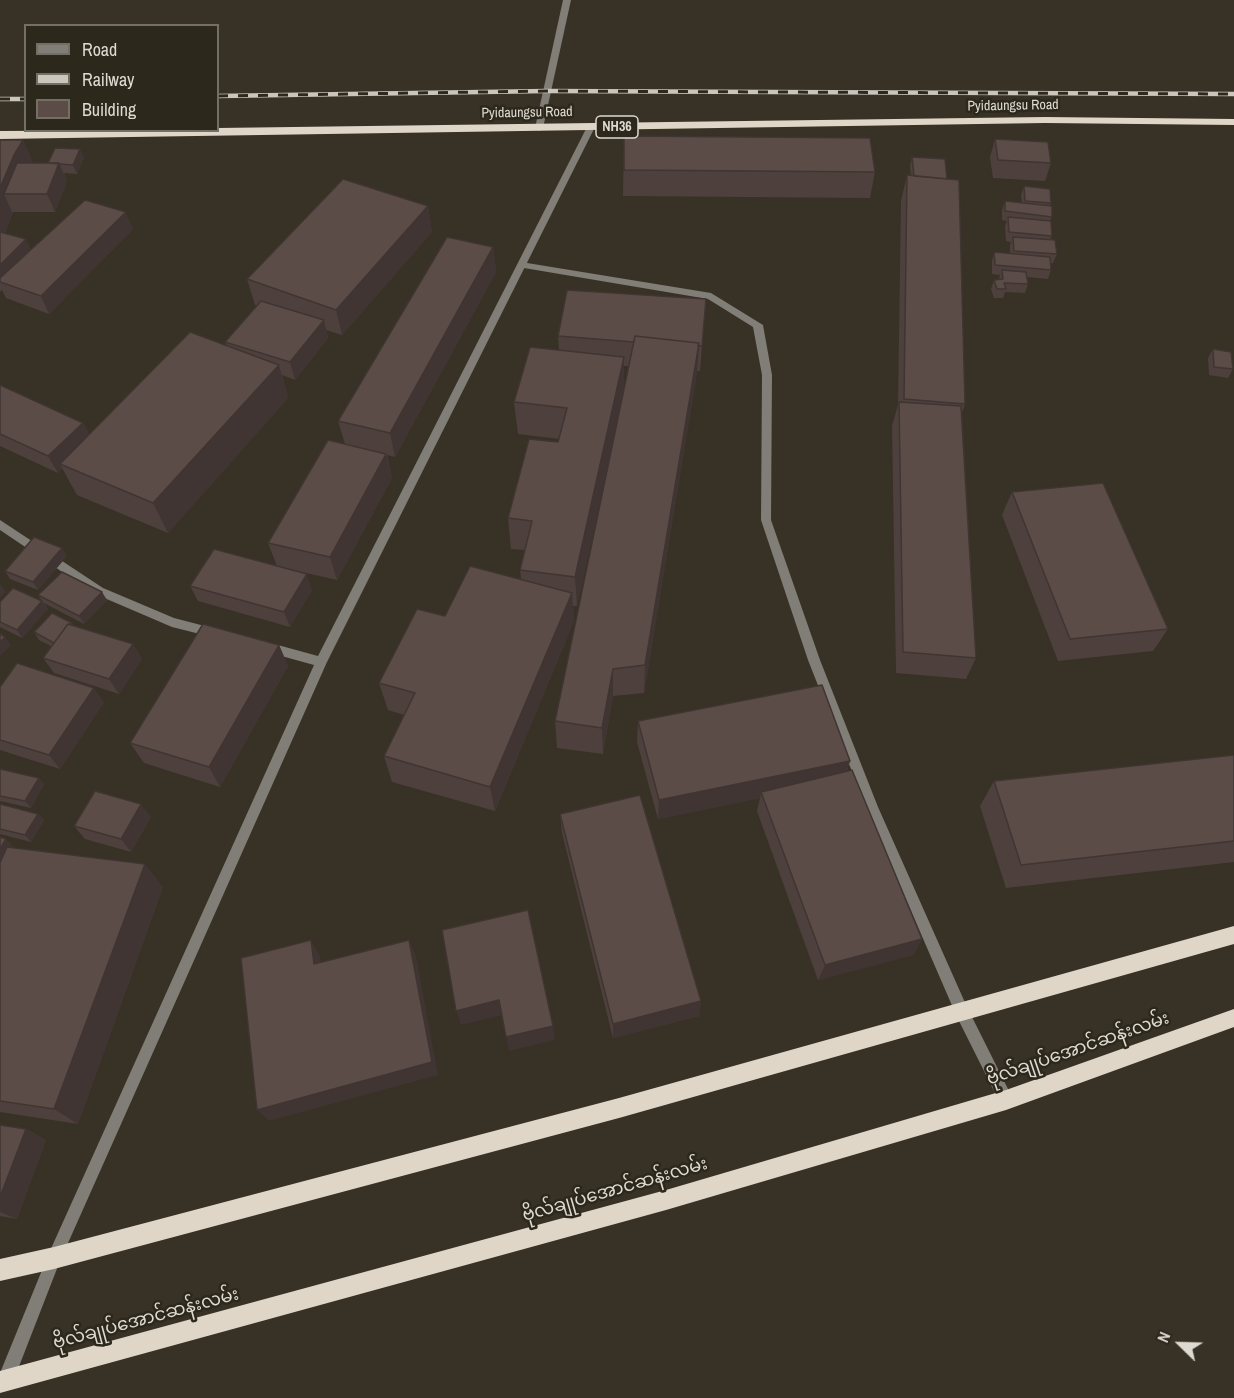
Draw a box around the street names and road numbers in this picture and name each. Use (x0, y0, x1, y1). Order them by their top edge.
street label: Pyidaungsu Road (967, 97, 1059, 115)
street label: Pyidaungsu Road (481, 104, 573, 122)
road number: NH36 (596, 116, 638, 138)
street label: ဗိုလ်ချုပ်အောင်ဆန်းလမ်း (984, 1008, 1172, 1090)
street label: ဗိုလ်ချုပ်အောင်ဆန်းလမ်း (520, 1153, 710, 1227)
street label: ဗိုလ်ချုပ်အောင်ဆန်းလမ်း (51, 1284, 241, 1354)

